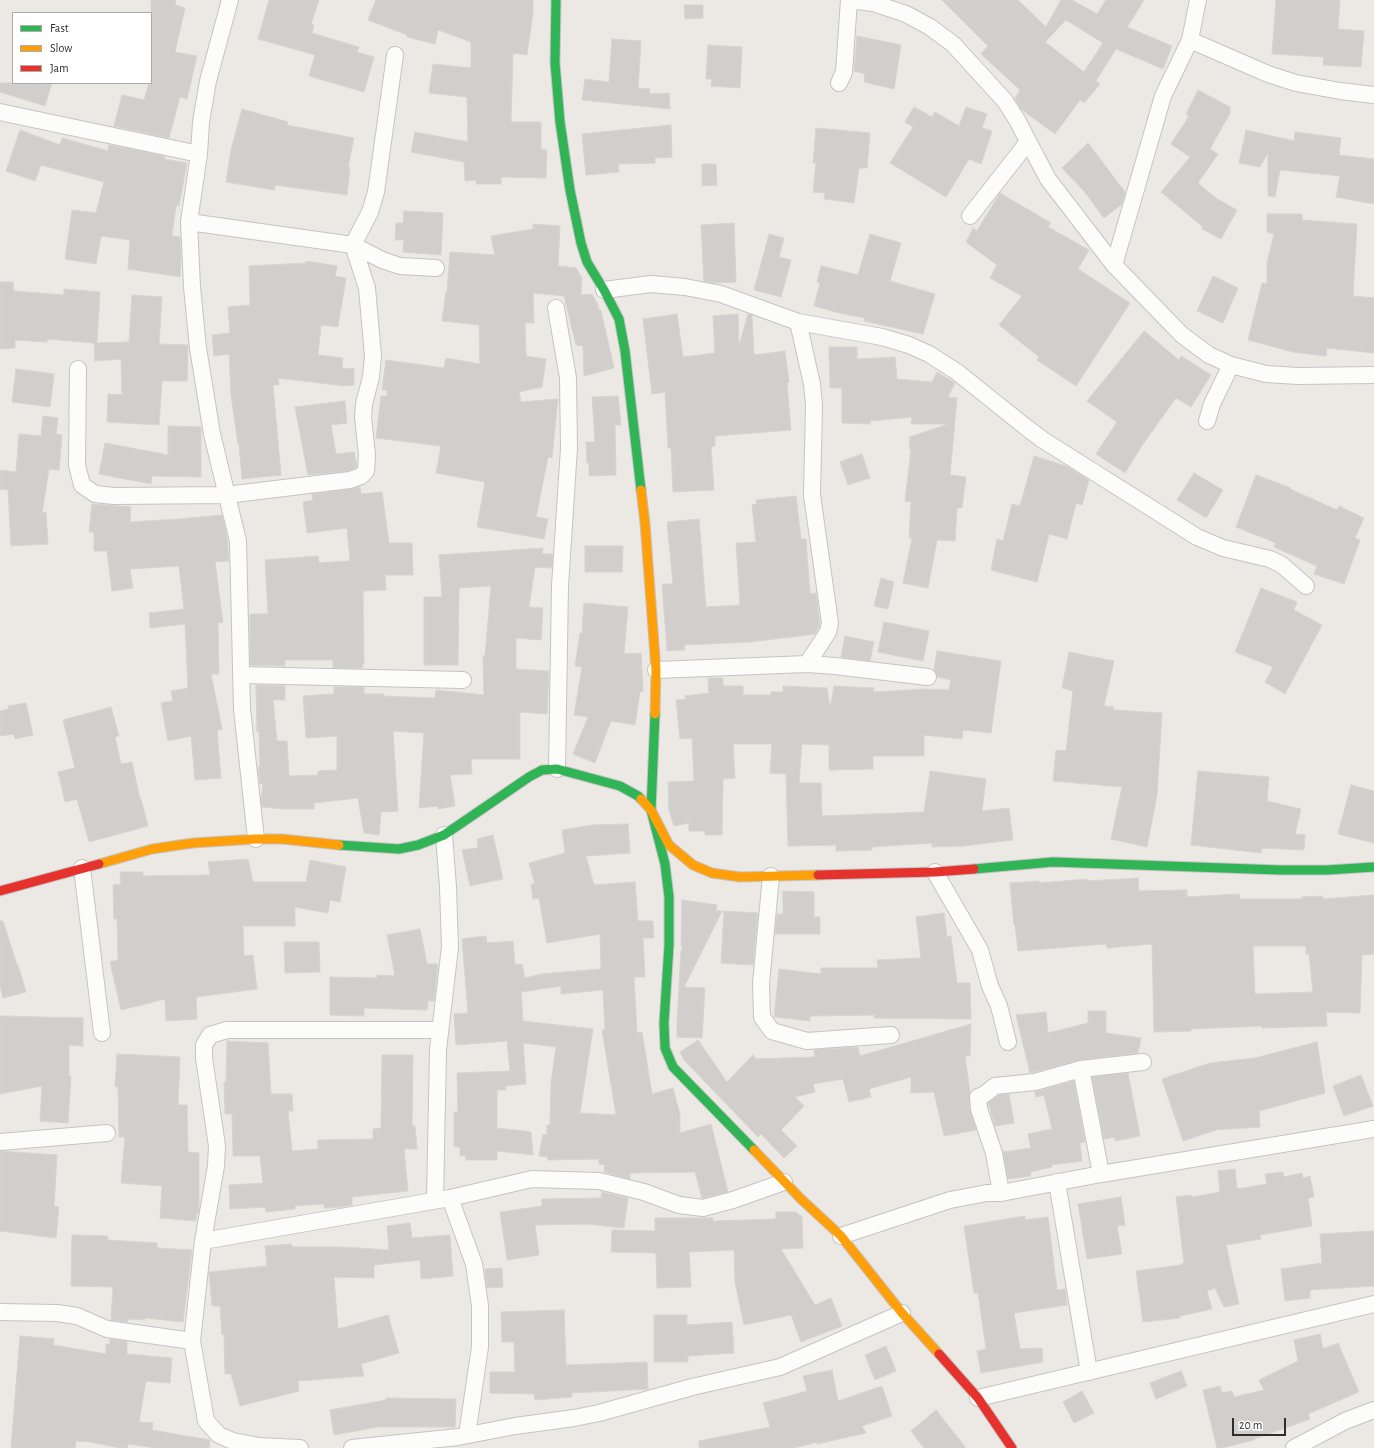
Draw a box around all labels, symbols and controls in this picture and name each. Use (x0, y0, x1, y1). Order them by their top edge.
legend (12, 12, 152, 84)
text: Fast (50, 22, 69, 34)
text: Slow (50, 42, 72, 54)
text: Jam (50, 62, 69, 74)
scale bar (1234, 1410, 1288, 1436)
text: 20 m (1239, 1419, 1262, 1431)

